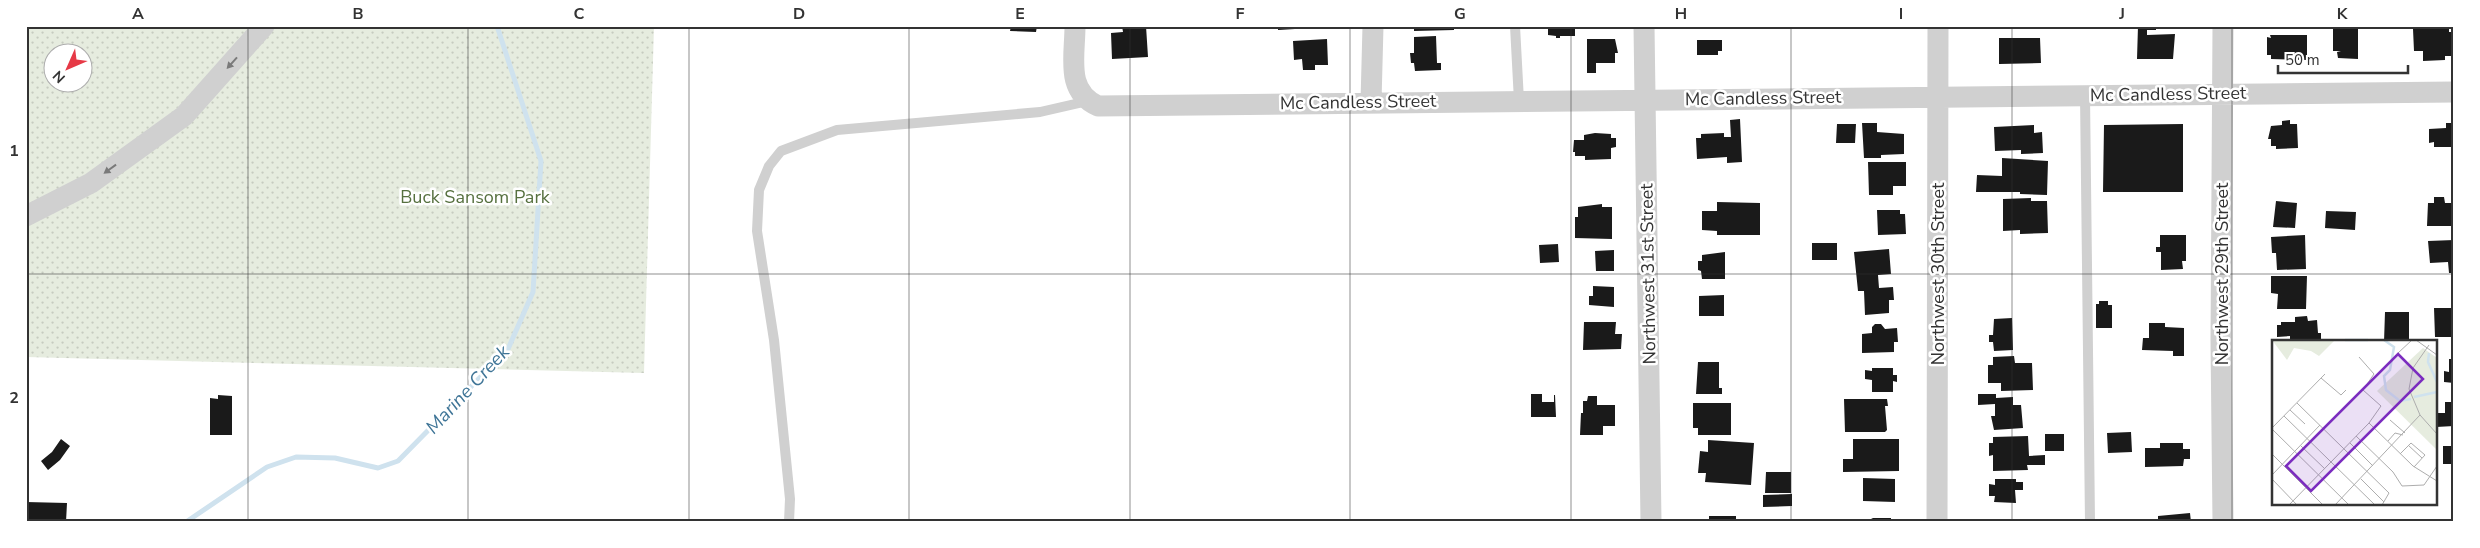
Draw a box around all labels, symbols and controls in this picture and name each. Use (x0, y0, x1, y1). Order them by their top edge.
text: A (132, 3, 144, 25)
text: B (352, 3, 364, 25)
text: C (574, 3, 585, 25)
text: D (793, 3, 805, 25)
text: E (1015, 3, 1025, 25)
text: F (1236, 3, 1245, 25)
text: G (1454, 3, 1466, 25)
text: H (1675, 3, 1687, 25)
text: I (1899, 3, 1903, 25)
text: J (2118, 3, 2125, 25)
text: K (2337, 3, 2349, 25)
north arrow (42, 42, 92, 92)
scale bar (2278, 42, 2408, 74)
text: 50 m (2285, 50, 2320, 70)
one-way arrow (227, 57, 238, 70)
text: N (49, 66, 70, 87)
street label: Mc Candless Street (2090, 81, 2247, 107)
street label: Mc Candless Street (1685, 85, 1842, 111)
street label: Mc Candless Street (1280, 89, 1437, 115)
text: 1 (9, 140, 19, 162)
one-way arrow (104, 164, 117, 174)
street label: Northwest 30th Street (1926, 182, 1950, 365)
street label: Northwest 29th Street (2210, 182, 2234, 365)
street label: Northwest 31st Street (1634, 183, 1662, 365)
park label: Buck Sansom Park (400, 185, 551, 209)
water label: Marine Creek (420, 339, 516, 440)
inset map (2272, 340, 2438, 506)
text: 2 (9, 387, 19, 409)

